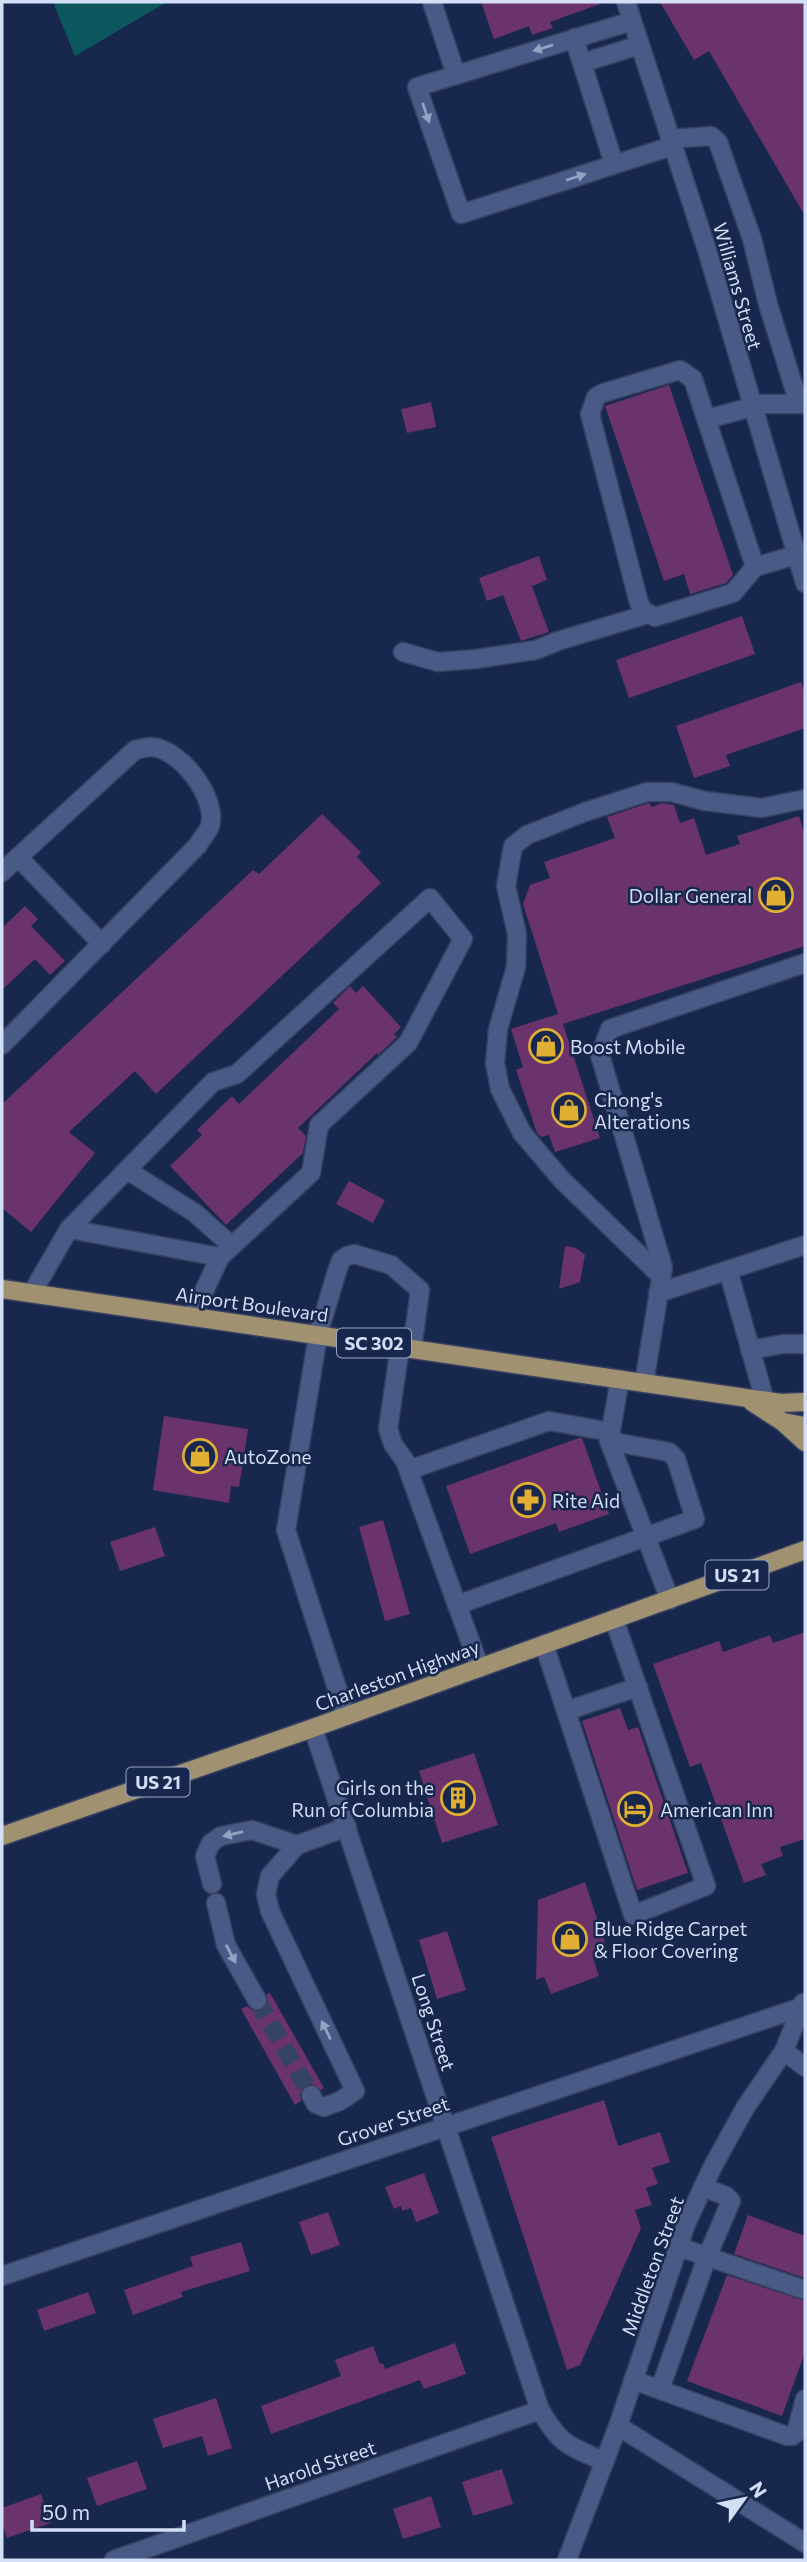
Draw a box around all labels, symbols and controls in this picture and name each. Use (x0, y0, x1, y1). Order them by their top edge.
one-way arrow (532, 43, 553, 54)
one-way arrow (421, 103, 432, 124)
one-way arrow (566, 171, 587, 181)
street label: Williams Street (709, 220, 767, 352)
shop icon: Dollar General (757, 876, 795, 914)
place label: Dollar General (629, 884, 752, 907)
shop icon: Boost Mobile (527, 1027, 565, 1065)
place label: Boost Mobile (570, 1035, 685, 1058)
place label: Chong's Alterations (594, 1088, 691, 1133)
shop icon: Chong's Alterations (550, 1091, 588, 1129)
street label: Airport Boulevard (174, 1282, 330, 1326)
road number: SC 302 (337, 1328, 411, 1358)
shop icon: AutoZone (181, 1437, 219, 1475)
place label: AutoZone (224, 1445, 312, 1468)
pharmacy icon: Rite Aid (509, 1481, 547, 1519)
place label: Rite Aid (552, 1489, 620, 1512)
road number: US 21 (706, 1560, 768, 1590)
street label: Charleston Highway (312, 1635, 482, 1715)
road number: US 21 (127, 1768, 190, 1797)
place label: Girls on the Run of Columbia (291, 1776, 434, 1821)
building icon: Girls on the Run of Columbia (439, 1779, 477, 1817)
hotel icon: American Inn (616, 1790, 654, 1828)
place label: American Inn (660, 1798, 773, 1821)
one-way arrow (221, 1828, 243, 1839)
place label: Blue Ridge Carpet & Floor Covering (594, 1917, 747, 1962)
shop icon: Blue Ridge Carpet & Floor Covering (551, 1920, 589, 1958)
one-way arrow (225, 1944, 237, 1964)
street label: Long Street (407, 1971, 461, 2074)
one-way arrow (320, 2019, 331, 2040)
street label: Grover Street (334, 2091, 452, 2151)
street label: Middleton Street (616, 2193, 688, 2339)
street label: Harold Street (261, 2435, 379, 2495)
north arrow (709, 2464, 779, 2534)
text: N (745, 2477, 772, 2502)
scale bar (32, 2488, 184, 2532)
text: 50 m (42, 2499, 90, 2524)

